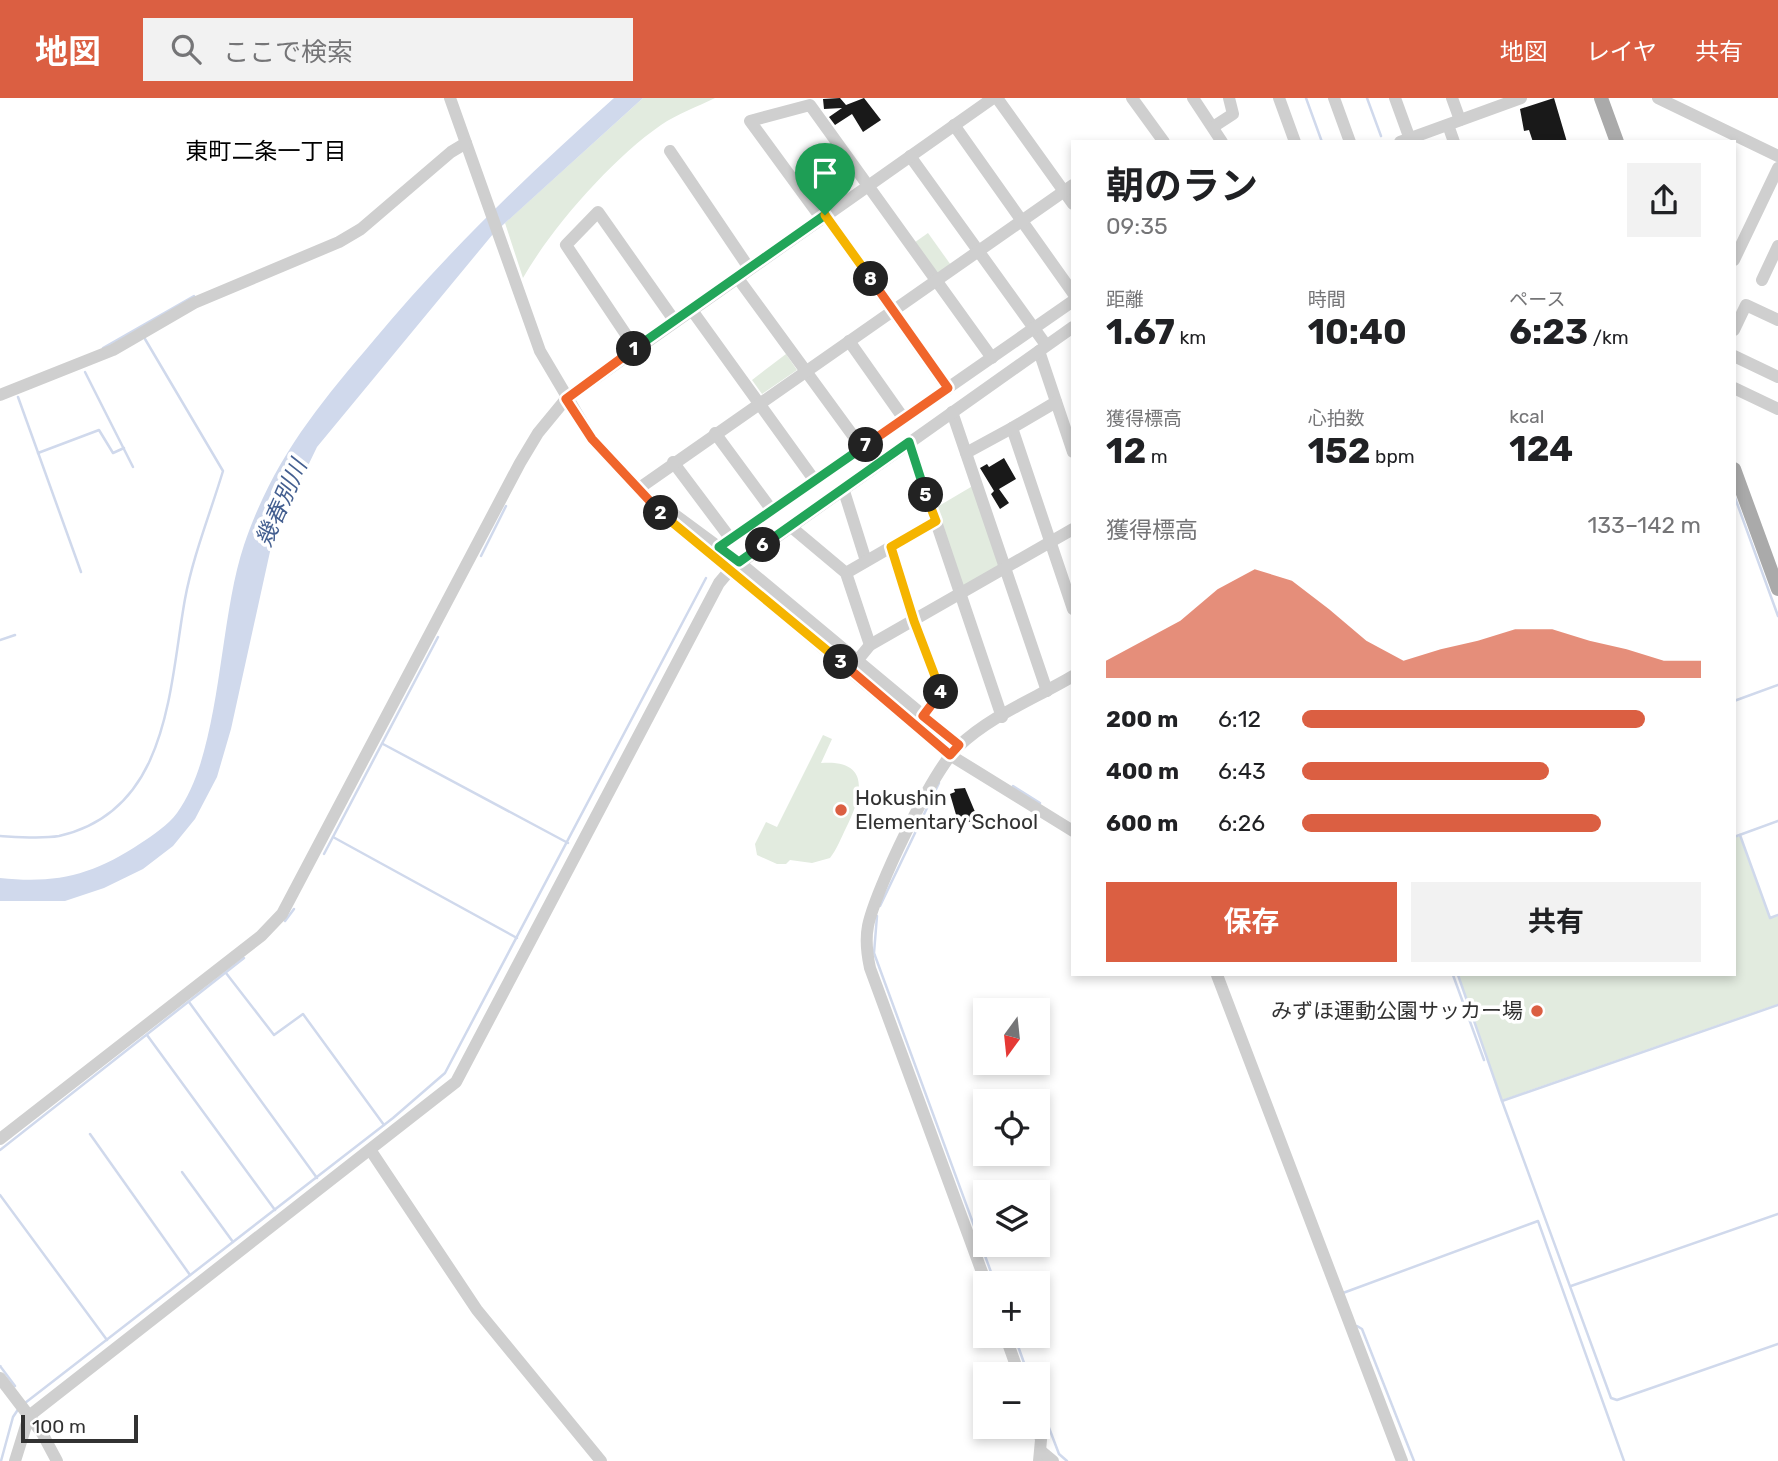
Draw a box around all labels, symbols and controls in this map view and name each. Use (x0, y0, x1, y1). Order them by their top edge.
search box (143, 18, 633, 81)
icon: search (167, 30, 205, 68)
text: 地図 (35, 32, 101, 71)
text: ここで検索 (223, 37, 353, 68)
text: 地図 (1500, 38, 1548, 66)
text: レイヤ (1586, 38, 1657, 66)
text: 共有 (1695, 38, 1743, 66)
district label: 東町二条一丁目 (186, 137, 347, 165)
pin (795, 143, 855, 215)
icon: arrive (806, 154, 844, 192)
text: 朝のラン (1106, 163, 1258, 209)
button: share (1627, 163, 1701, 237)
text: 09:35 (1106, 212, 1168, 240)
pin: 8 (854, 262, 888, 296)
text: 8 (864, 267, 877, 290)
text: 距離 (1106, 288, 1144, 311)
text: 時間 (1308, 288, 1346, 311)
text: ペース (1509, 288, 1565, 311)
text: 1.67 (1106, 311, 1175, 353)
text: 10:40 (1308, 311, 1407, 353)
text: 6:23 (1509, 311, 1588, 353)
text: km (1175, 326, 1206, 349)
text: /km (1588, 326, 1629, 349)
pin: 1 (616, 331, 652, 366)
text: 1 (629, 337, 638, 360)
text: kcal (1509, 405, 1544, 428)
text: 獲得標高 (1106, 407, 1182, 430)
text: 心拍数 (1308, 407, 1365, 430)
pin: 7 (848, 428, 884, 462)
text: 124 (1509, 428, 1573, 470)
text: 12 (1106, 430, 1146, 472)
text: 152 (1308, 430, 1370, 472)
text: 7 (860, 433, 871, 456)
text: m (1146, 445, 1168, 468)
text: bpm (1370, 445, 1415, 468)
water label: 幾春別川 (250, 453, 314, 551)
pin: 5 (908, 478, 944, 512)
text: 5 (919, 483, 932, 506)
pin: 2 (644, 496, 678, 530)
text: 2 (654, 501, 667, 524)
text: 133–142 m (1587, 511, 1701, 539)
text: 獲得標高 (1106, 516, 1198, 544)
pin: 6 (746, 528, 780, 562)
text: 6 (756, 533, 769, 556)
pin: 3 (824, 644, 858, 680)
text: 3 (834, 650, 847, 673)
pin: 4 (923, 674, 958, 710)
text: 4 (934, 680, 947, 703)
text: 200 m (1106, 705, 1178, 733)
text: 6:12 (1218, 705, 1261, 733)
text: 400 m (1106, 757, 1179, 785)
text: 6:43 (1218, 757, 1266, 785)
place label: Hokushin Elementary School (855, 785, 1038, 834)
marker: Hokushin Elementary School (833, 802, 849, 818)
text: 600 m (1106, 809, 1178, 837)
text: 6:26 (1218, 809, 1265, 837)
button: 保存 (1106, 882, 1397, 962)
button: 共有 (1411, 882, 1701, 962)
north arrow (973, 998, 1050, 1074)
map controls (973, 998, 1050, 1439)
place label: みずほ運動公園サッカー場 (1271, 998, 1523, 1023)
marker: みずほ運動公園サッカー場 (1529, 1003, 1545, 1019)
button: locate (973, 1089, 1050, 1166)
button: layers (973, 1180, 1050, 1257)
button: + (973, 1271, 1050, 1348)
button: − (973, 1362, 1050, 1439)
scale bar (21, 1412, 138, 1444)
text: 100 m (32, 1415, 86, 1438)

